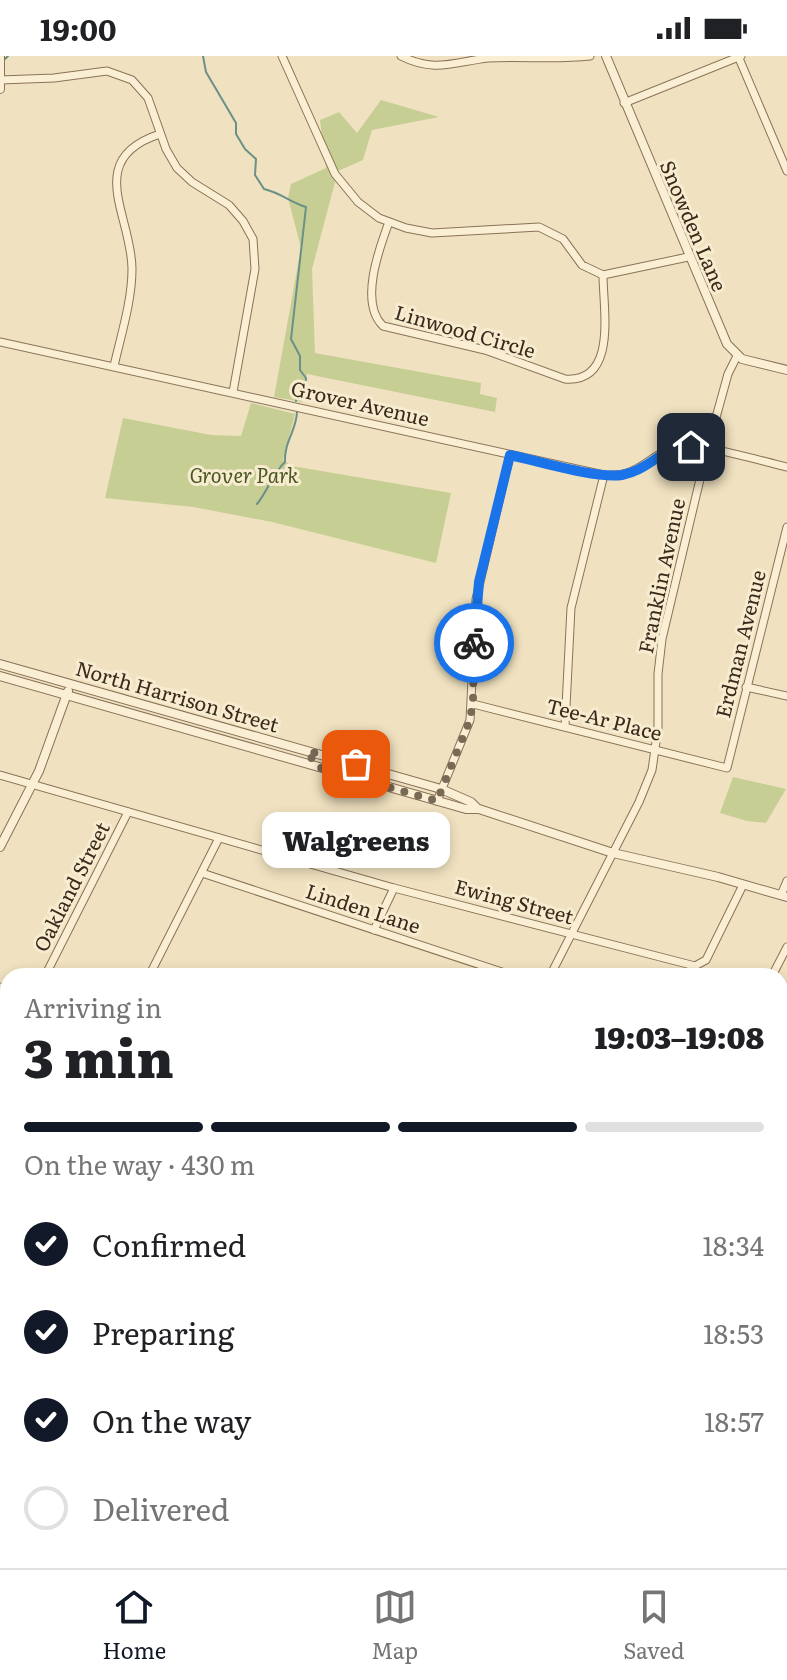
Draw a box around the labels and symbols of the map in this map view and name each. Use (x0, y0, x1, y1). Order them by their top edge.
street label: Snowden Lane (654, 155, 736, 295)
street label: Linwood Circle (392, 296, 539, 364)
street label: Grover Avenue (288, 372, 432, 433)
pin (657, 413, 725, 481)
park label: Grover Park (189, 459, 299, 489)
street label: Franklin Avenue (629, 495, 691, 656)
street label: Erdman Avenue (706, 566, 772, 721)
courier (434, 603, 514, 683)
street label: North Harrison Street (72, 652, 283, 738)
street label: Tee-Ar Place (544, 689, 665, 747)
pin (322, 730, 390, 798)
callout: Walgreens (262, 812, 450, 868)
street label: Oakland Street (25, 816, 116, 956)
street label: Ewing Street (452, 870, 577, 930)
street label: Linden Lane (302, 874, 425, 940)

